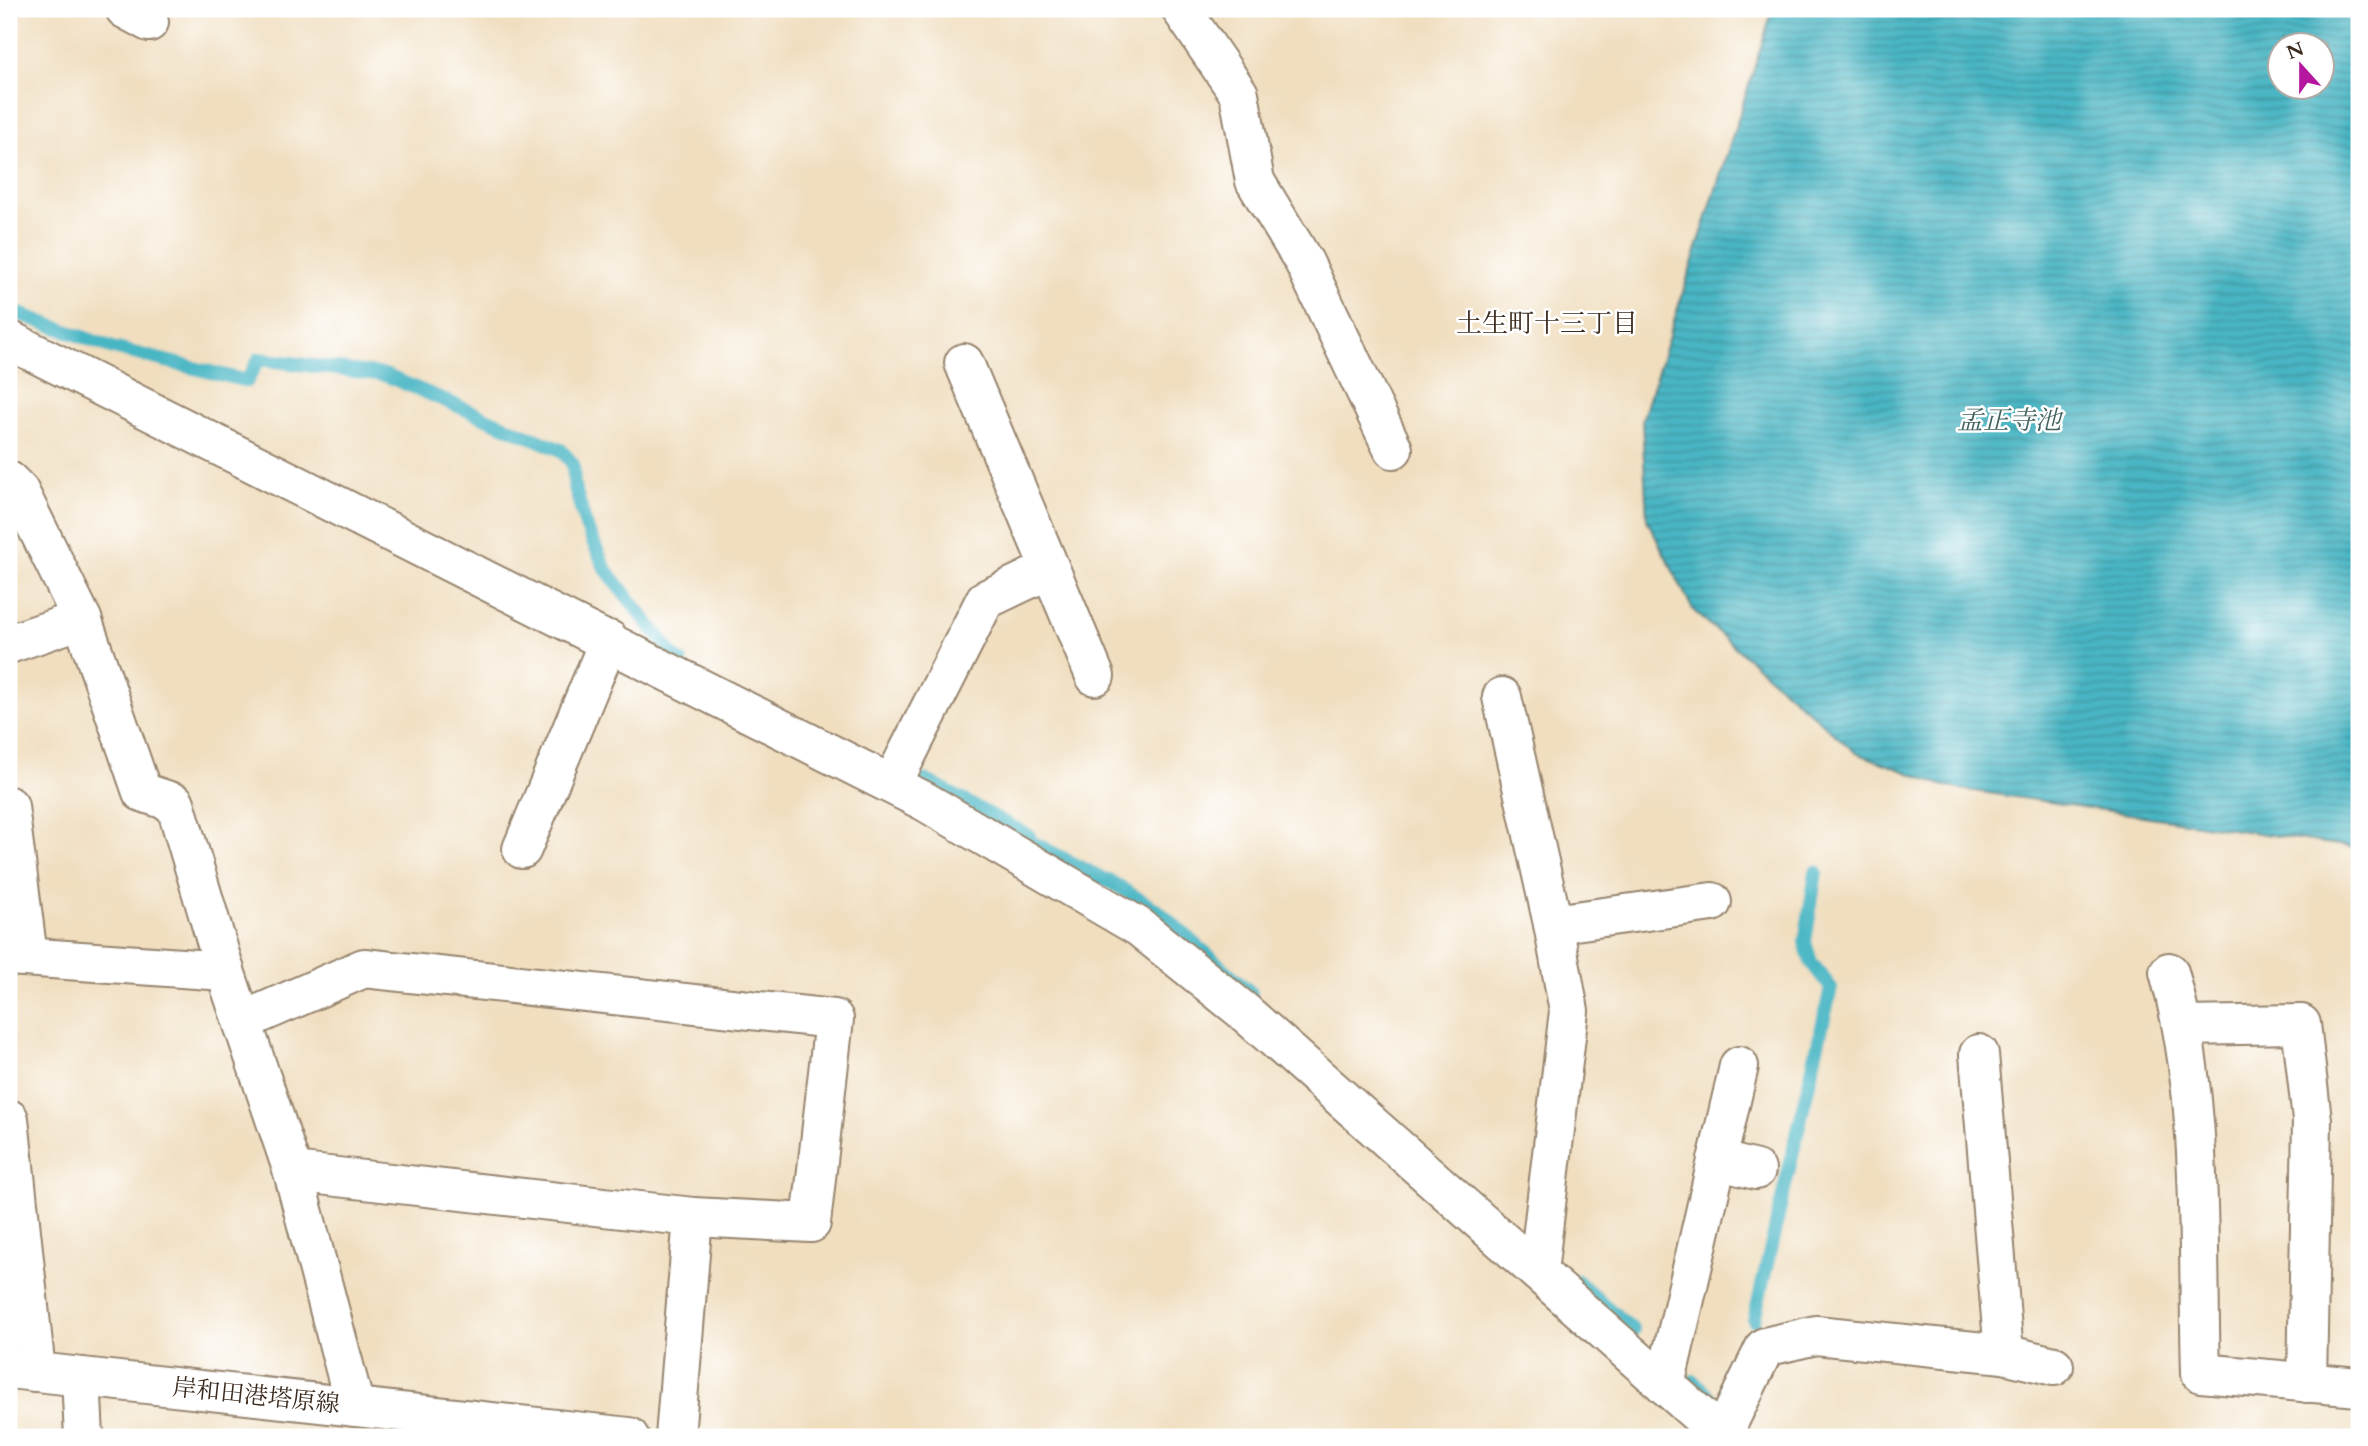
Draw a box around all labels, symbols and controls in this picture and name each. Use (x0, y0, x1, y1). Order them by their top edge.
north arrow (2266, 32, 2336, 102)
text: N (2283, 36, 2308, 66)
district label: 土生町十三丁目 (1456, 306, 1638, 341)
water label: 孟正寺池 (1957, 403, 2064, 438)
street label: 岸和田港塔原線 (171, 1371, 341, 1421)

